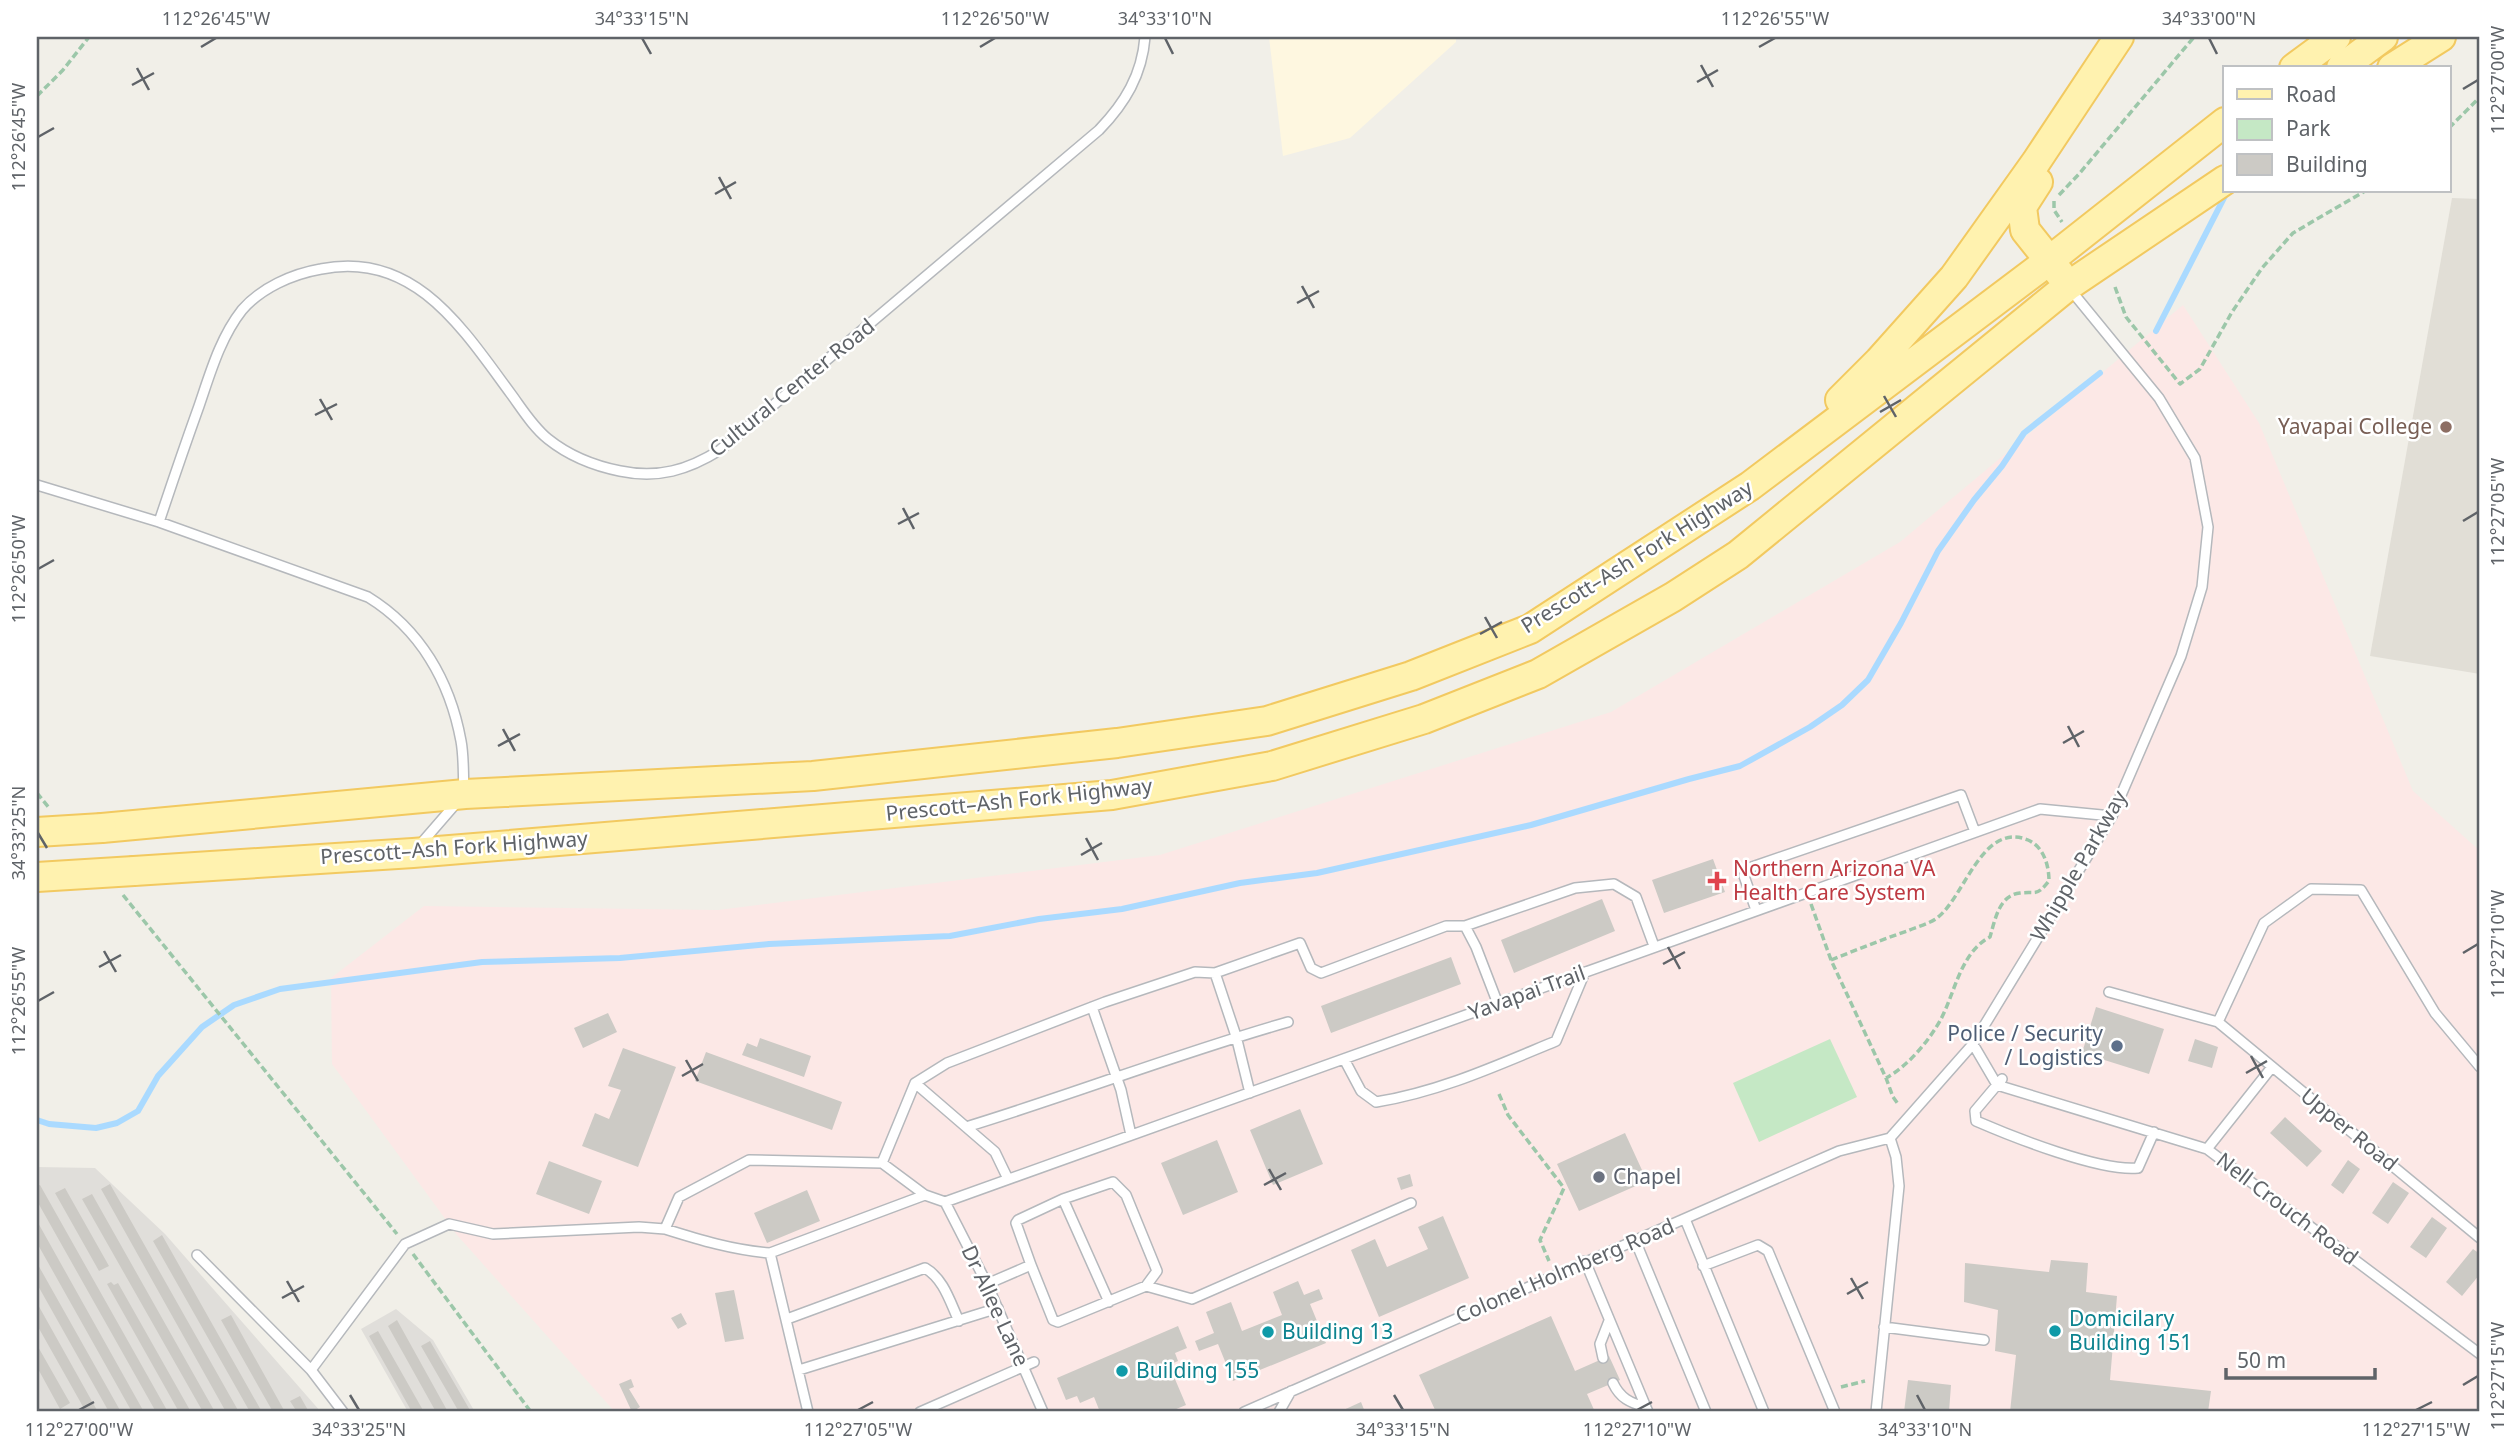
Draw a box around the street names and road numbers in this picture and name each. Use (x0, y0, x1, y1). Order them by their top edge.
street label: Cultural Center Road (703, 312, 880, 463)
street label: Prescott–Ash Fork Highway (1515, 473, 1758, 639)
street label: Prescott–Ash Fork Highway (884, 771, 1154, 827)
street label: Whipple Parkway (2024, 785, 2133, 946)
street label: Prescott–Ash Fork Highway (319, 824, 589, 870)
street label: Yavapai Trail (1464, 958, 1589, 1026)
street label: Upper Road (2295, 1081, 2404, 1177)
street label: Nell Crouch Road (2211, 1146, 2364, 1271)
street label: Colonel Holmberg Road (1451, 1211, 1678, 1329)
street label: Dr Allee Lane (956, 1241, 1036, 1371)

